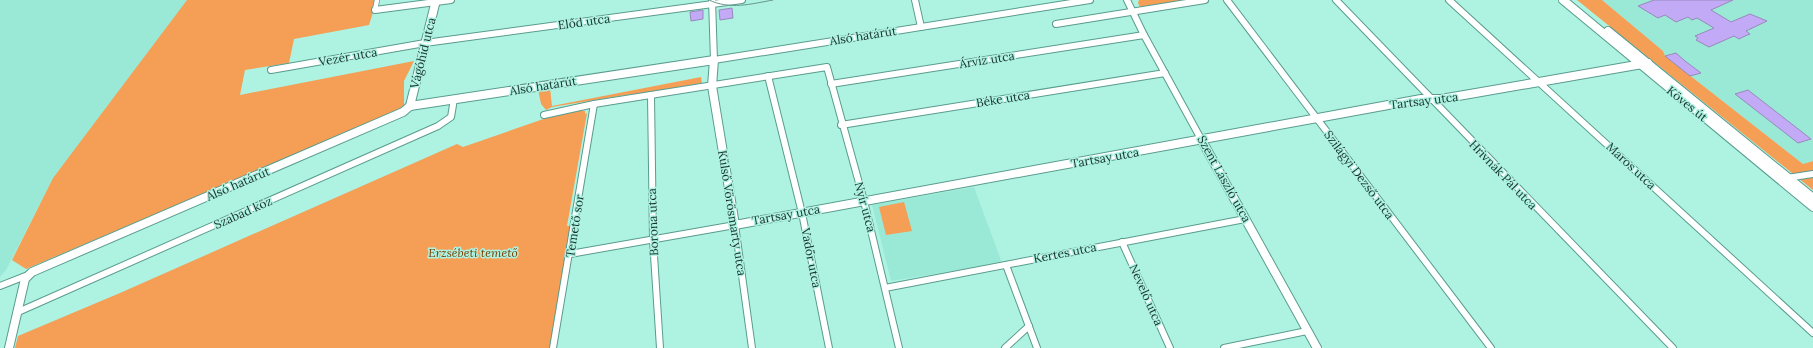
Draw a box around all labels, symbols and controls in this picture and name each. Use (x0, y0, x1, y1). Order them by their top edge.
street label: Előd utca (557, 10, 611, 33)
street label: Vágóhíd utca (406, 16, 439, 91)
street label: Alsó határút (827, 23, 898, 48)
street label: Vezér utca (317, 44, 378, 69)
street label: Árvíz utca (957, 48, 1016, 71)
street label: Alsó határút (507, 73, 578, 98)
street label: Köves út (1664, 83, 1711, 125)
street label: Béke utca (975, 87, 1031, 110)
street label: Tartsay utca (1389, 89, 1459, 112)
street label: Szilágyi Dezső utca (1321, 127, 1398, 222)
street label: Szent László utca (1194, 133, 1255, 225)
street label: Hrivnák Pál utca (1466, 137, 1540, 213)
street label: Maros utca (1603, 139, 1659, 192)
street label: Tartsay utca (1070, 144, 1140, 171)
street label: Külső Vörösmarty utca (715, 149, 750, 277)
street label: Alsó határút (203, 163, 272, 204)
street label: Nyír utca (852, 180, 879, 234)
street label: Borona utca (644, 188, 661, 256)
street label: Szabad köz (211, 193, 274, 232)
street label: Temető sor (562, 193, 587, 258)
street label: Tartsay utca (751, 201, 821, 228)
street label: Vadőr utca (798, 226, 825, 289)
street label: Kertes utca (1032, 239, 1098, 266)
park label: Erzsébeti temető (428, 245, 518, 260)
street label: Nevelő utca (1126, 262, 1167, 328)

